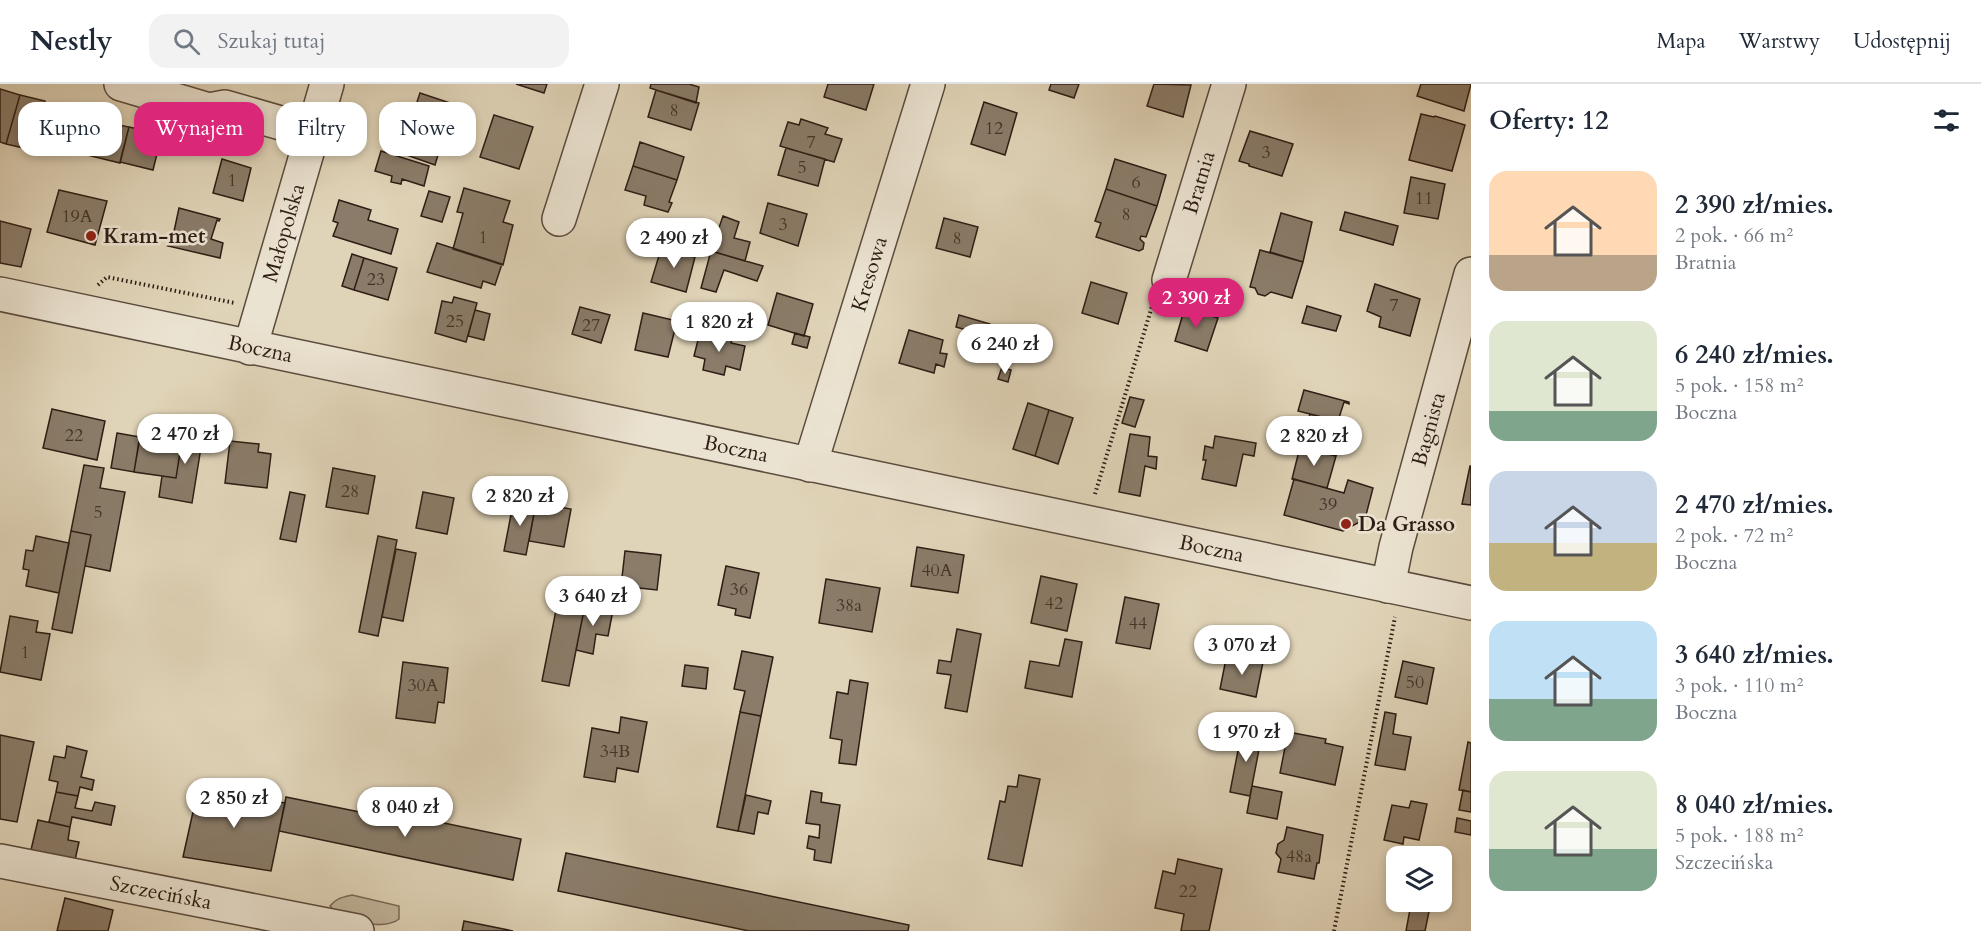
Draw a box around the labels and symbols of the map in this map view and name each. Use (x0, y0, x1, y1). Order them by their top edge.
house number: 8 (669, 98, 679, 123)
house number: 12 (985, 116, 1003, 141)
house number: 7 (806, 130, 816, 155)
house number: 3 (1261, 140, 1271, 165)
street label: Bratnia (1176, 147, 1223, 218)
house number: 5 (797, 155, 807, 180)
house number: 1 (227, 168, 237, 193)
house number: 6 (1131, 170, 1141, 195)
street label: Małopolska (256, 180, 312, 286)
house number: 11 (1415, 186, 1433, 211)
house number: 8 (1121, 202, 1131, 227)
house number: 19A (61, 204, 93, 229)
house number: 3 (778, 212, 788, 237)
pin: 2 490 zł (612, 218, 736, 269)
place label: Kram-met (103, 222, 206, 251)
house number: 1 (478, 225, 488, 250)
house number: 8 (952, 226, 962, 251)
marker: Kram-met (84, 229, 98, 243)
street label: Kresowa (844, 233, 895, 315)
house number: 23 (367, 267, 385, 292)
pin: 2 390 zł (1134, 278, 1258, 329)
house number: 7 (1389, 293, 1399, 318)
pin: 1 820 zł (657, 302, 781, 353)
house number: 25 (446, 309, 464, 334)
house number: 27 (582, 313, 600, 338)
pin: 6 240 zł (943, 324, 1067, 375)
street label: Boczna (225, 328, 295, 370)
street label: Bagnista (1405, 389, 1453, 470)
pin: 2 470 zł (123, 414, 247, 465)
pin: 2 820 zł (1252, 416, 1376, 467)
house number: 22 (65, 423, 83, 448)
street label: Boczna (701, 428, 771, 470)
pin: 2 820 zł (458, 476, 582, 527)
house number: 28 (341, 479, 359, 504)
house number: 39 (1319, 492, 1337, 517)
house number: 5 (93, 500, 103, 525)
place label: Da Grasso (1358, 510, 1455, 539)
marker: Da Grasso (1339, 517, 1353, 531)
street label: Boczna (1176, 528, 1247, 570)
house number: 40A (921, 558, 953, 583)
pin: 3 640 zł (531, 576, 655, 627)
house number: 36 (730, 577, 748, 602)
house number: 42 (1045, 591, 1063, 616)
house number: 38a (836, 593, 862, 618)
house number: 44 (1129, 611, 1147, 636)
pin: 3 070 zł (1180, 625, 1304, 676)
house number: 1 (20, 640, 30, 665)
house number: 50 (1406, 670, 1424, 695)
house number: 30A (407, 673, 439, 698)
pin: 1 970 zł (1184, 712, 1308, 763)
house number: 34B (600, 739, 630, 764)
pin: 2 850 zł (172, 778, 296, 829)
pin: 8 040 zł (343, 787, 467, 838)
house number: 48a (1286, 844, 1312, 869)
street label: Szczecińska (107, 869, 214, 917)
house number: 22 (1179, 879, 1197, 904)

